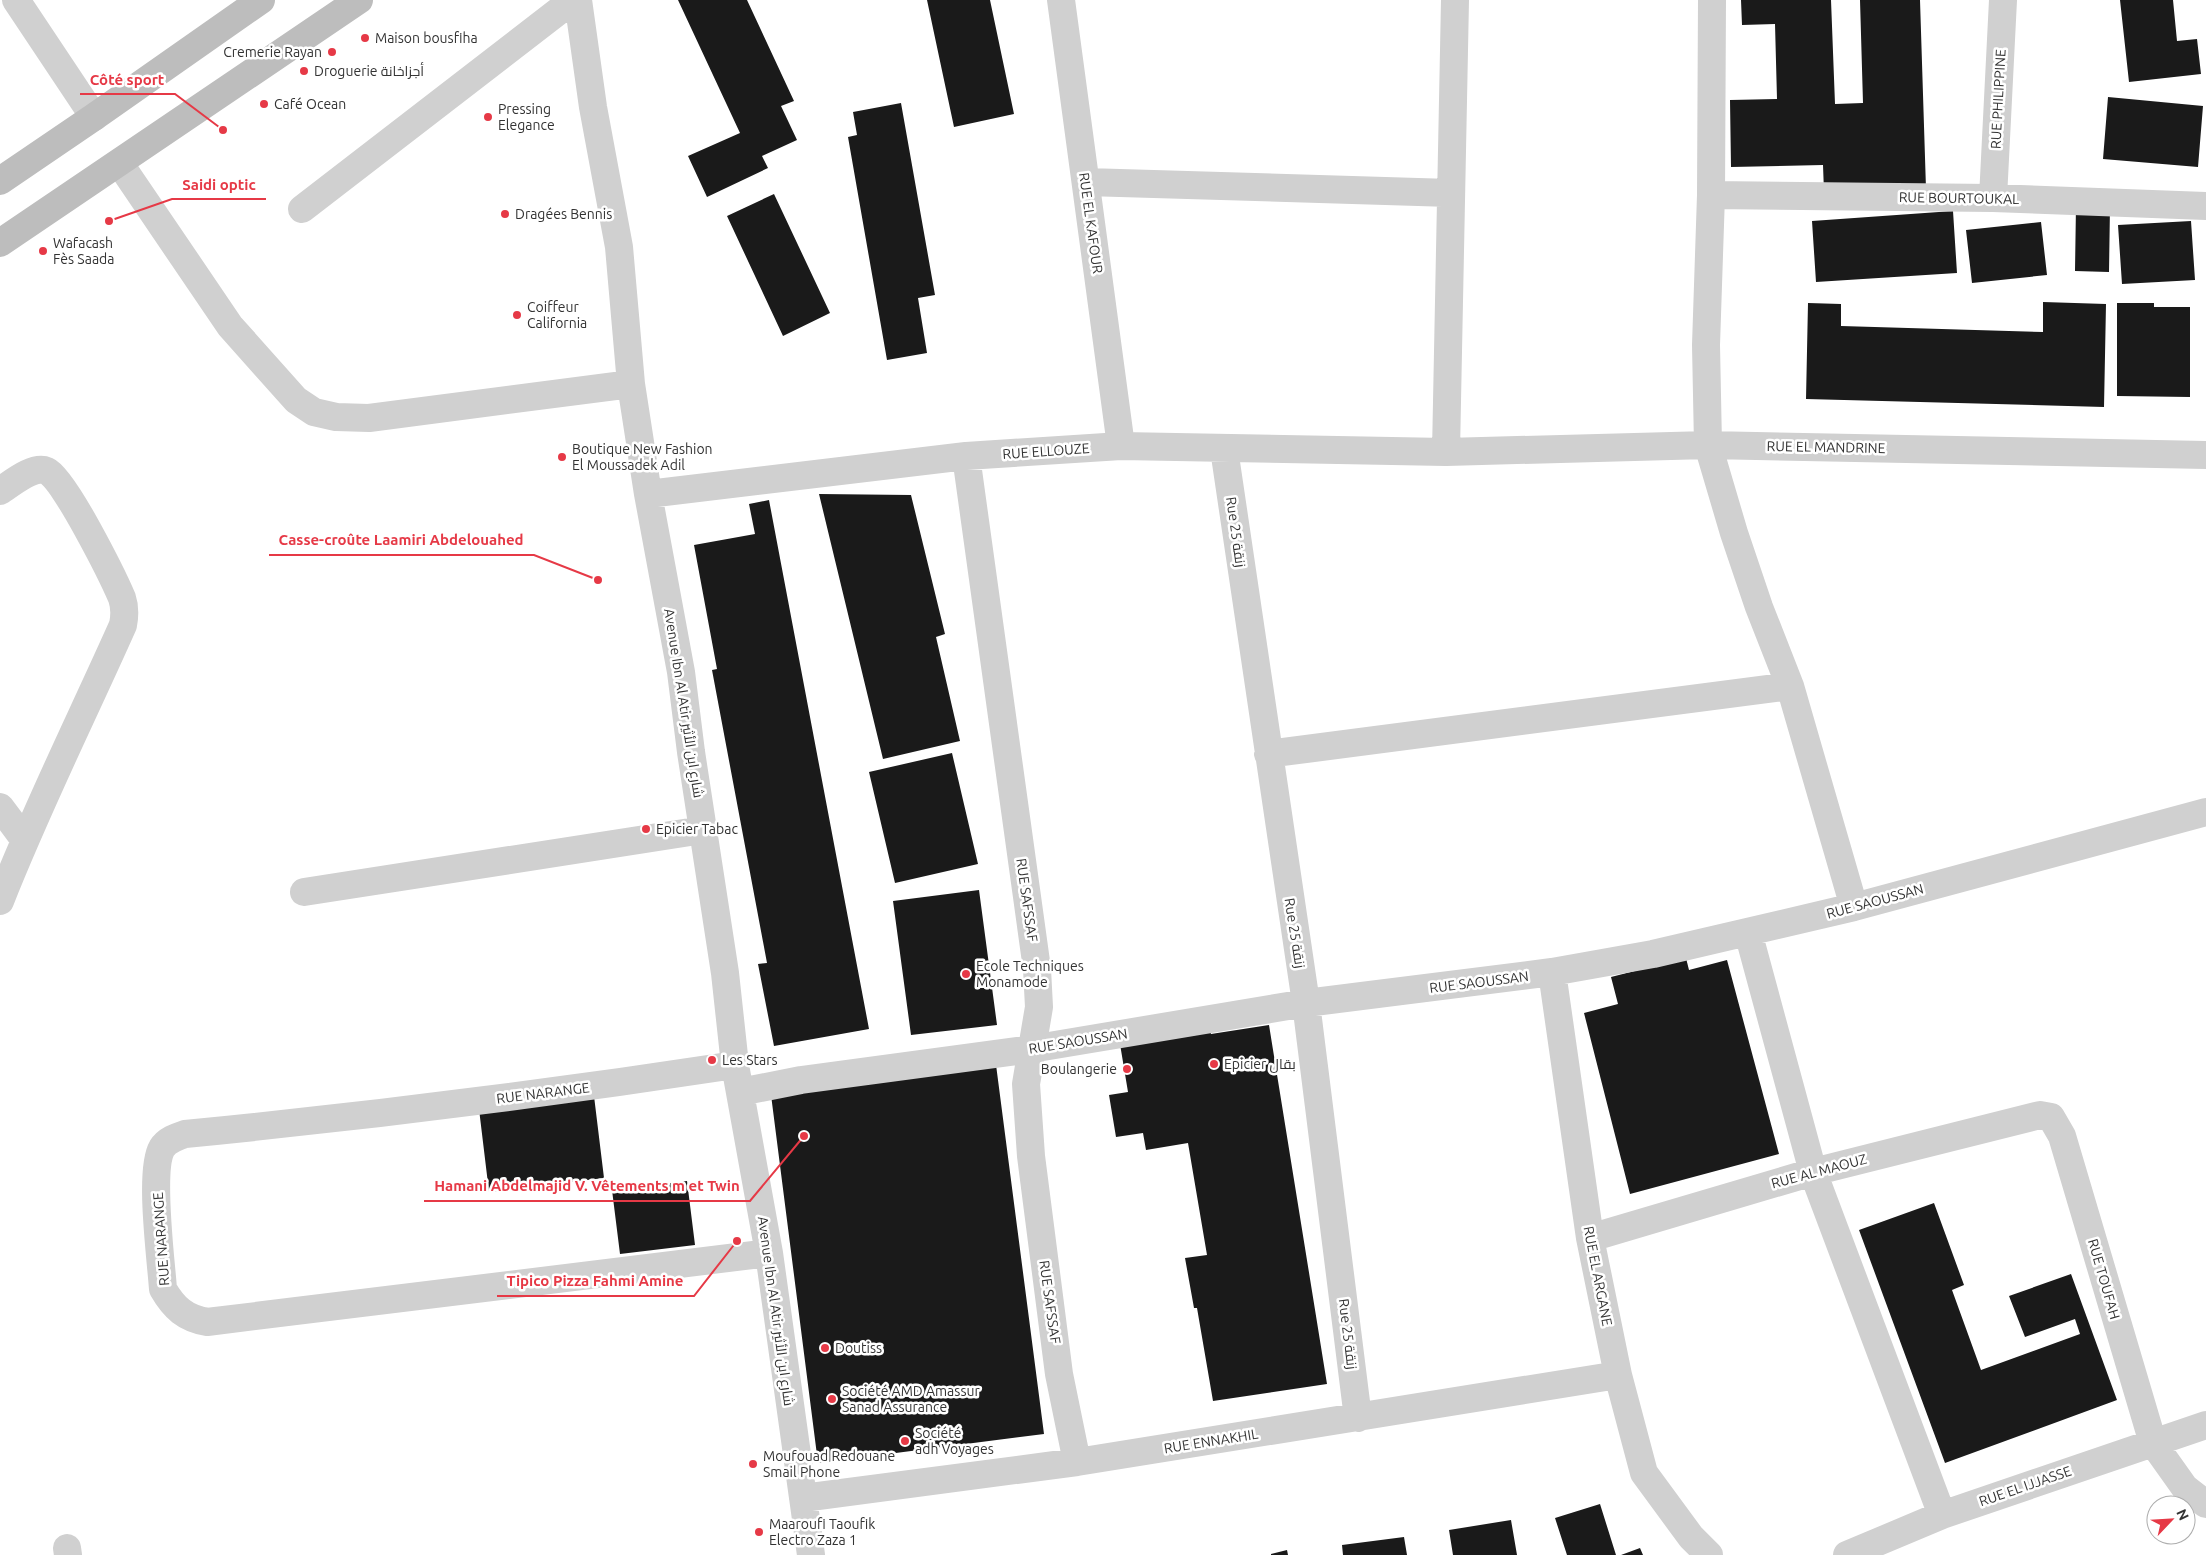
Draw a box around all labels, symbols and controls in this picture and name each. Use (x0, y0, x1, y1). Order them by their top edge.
place label: Maison bousfiha (375, 30, 478, 46)
marker: Maison bousfiha (359, 32, 371, 44)
place label: Cremerie Rayan (223, 44, 322, 60)
marker: Cremerie Rayan (326, 46, 338, 58)
street label: RUE PHILIPPINE (1987, 49, 2009, 149)
place label: Droguerie أجزاخانة (314, 62, 424, 79)
callout: Côté sport (80, 64, 175, 94)
marker: Droguerie أجزاخانة (298, 65, 310, 77)
text: Côté sport (90, 71, 165, 88)
place label: Café Ocean (274, 96, 346, 112)
marker: Café Ocean (258, 98, 270, 110)
place label: Pressing Elegance (498, 101, 555, 133)
marker: Pressing Elegance (482, 111, 494, 123)
callout: Saidi optic (172, 169, 266, 199)
street label: RUE EL KAFOUR (1076, 171, 1106, 275)
text: Saidi optic (182, 176, 256, 193)
street label: RUE BOURTOUKAL (1899, 189, 2019, 207)
place label: Dragées Bennis (515, 206, 612, 222)
marker: Dragées Bennis (499, 208, 511, 220)
place label: Wafacash Fès Saada (53, 235, 115, 267)
marker: Wafacash Fès Saada (37, 245, 49, 257)
place label: Coiffeur California (527, 299, 587, 331)
marker: Coiffeur California (511, 309, 523, 321)
street label: RUE EL MANDRINE (1766, 438, 1886, 456)
street label: RUE ELLOUZE (1002, 440, 1090, 462)
place label: Boutique New Fashion El Moussadek Adil (572, 441, 713, 473)
marker: Boutique New Fashion El Moussadek Adil (556, 451, 568, 463)
street label: Rue 25 زنقة (1223, 496, 1249, 568)
callout: Casse-croûte Laamiri Abdelouahed (269, 525, 534, 555)
text: Casse-croûte Laamiri Abdelouahed (278, 531, 524, 548)
street label: Avenue Ibn Al Atir شارع ابن الأثير (660, 607, 707, 799)
place label: Epicier Tabac (656, 821, 738, 837)
marker: Epicier Tabac (640, 823, 652, 835)
street label: RUE SAFSSAF (1013, 857, 1041, 943)
street label: RUE SAOUSSAN (1825, 880, 1925, 922)
street label: Rue 25 زنقة (1282, 897, 1308, 969)
place label: Ecole Techniques Monamode (976, 958, 1084, 990)
marker: Ecole Techniques Monamode (960, 968, 972, 980)
street label: RUE SAOUSSAN (1428, 968, 1530, 996)
street label: RUE SAOUSSAN (1027, 1025, 1129, 1057)
place label: Les Stars (722, 1052, 778, 1068)
marker: Les Stars (706, 1054, 718, 1066)
place label: Epicier بقال (1224, 1056, 1296, 1073)
marker: Epicier بقال (1208, 1058, 1220, 1070)
place label: Boulangerie (1041, 1061, 1117, 1077)
marker: Boulangerie (1121, 1063, 1133, 1075)
street label: RUE NARANGE (495, 1079, 591, 1107)
street label: RUE AL MAOUZ (1769, 1151, 1869, 1191)
callout: Hamani Abdelmajid V. Vêtements m et Twin (424, 1171, 750, 1201)
text: Hamani Abdelmajid V. Vêtements m et Twin (434, 1177, 740, 1194)
street label: RUE NARANGE (150, 1192, 172, 1286)
street label: Avenue Ibn Al Atir شارع ابن الأثير (754, 1215, 797, 1407)
street label: RUE EL ARGANE (1580, 1225, 1616, 1327)
street label: RUE TOUFAH (2085, 1237, 2123, 1321)
street label: RUE SAFSSAF (1036, 1259, 1064, 1345)
callout: Tipico Pizza Fahmi Amine (497, 1266, 694, 1296)
text: Tipico Pizza Fahmi Amine (507, 1272, 683, 1289)
street label: Rue 25 زنقة (1336, 1298, 1360, 1370)
place label: Doutiss (835, 1340, 882, 1356)
marker: Doutiss (819, 1342, 831, 1354)
place label: Société AMD Amassur Sanad Assurance (842, 1383, 980, 1415)
marker: Société AMD Amassur Sanad Assurance (826, 1393, 838, 1405)
place label: Société adh Voyages (915, 1425, 994, 1457)
street label: RUE ENNAKHIL (1163, 1426, 1259, 1456)
marker: Société adh Voyages (899, 1435, 911, 1447)
place label: Moufouad Redouane Smail Phone (763, 1448, 895, 1480)
marker: Moufouad Redouane Smail Phone (747, 1458, 759, 1470)
street label: RUE EL IJJASSE (1977, 1463, 2073, 1509)
north arrow (2146, 1495, 2196, 1545)
text: N (2173, 1506, 2192, 1523)
place label: Maaroufi Taoufik Electro Zaza 1 (769, 1516, 875, 1548)
marker: Maaroufi Taoufik Electro Zaza 1 (753, 1526, 765, 1538)

